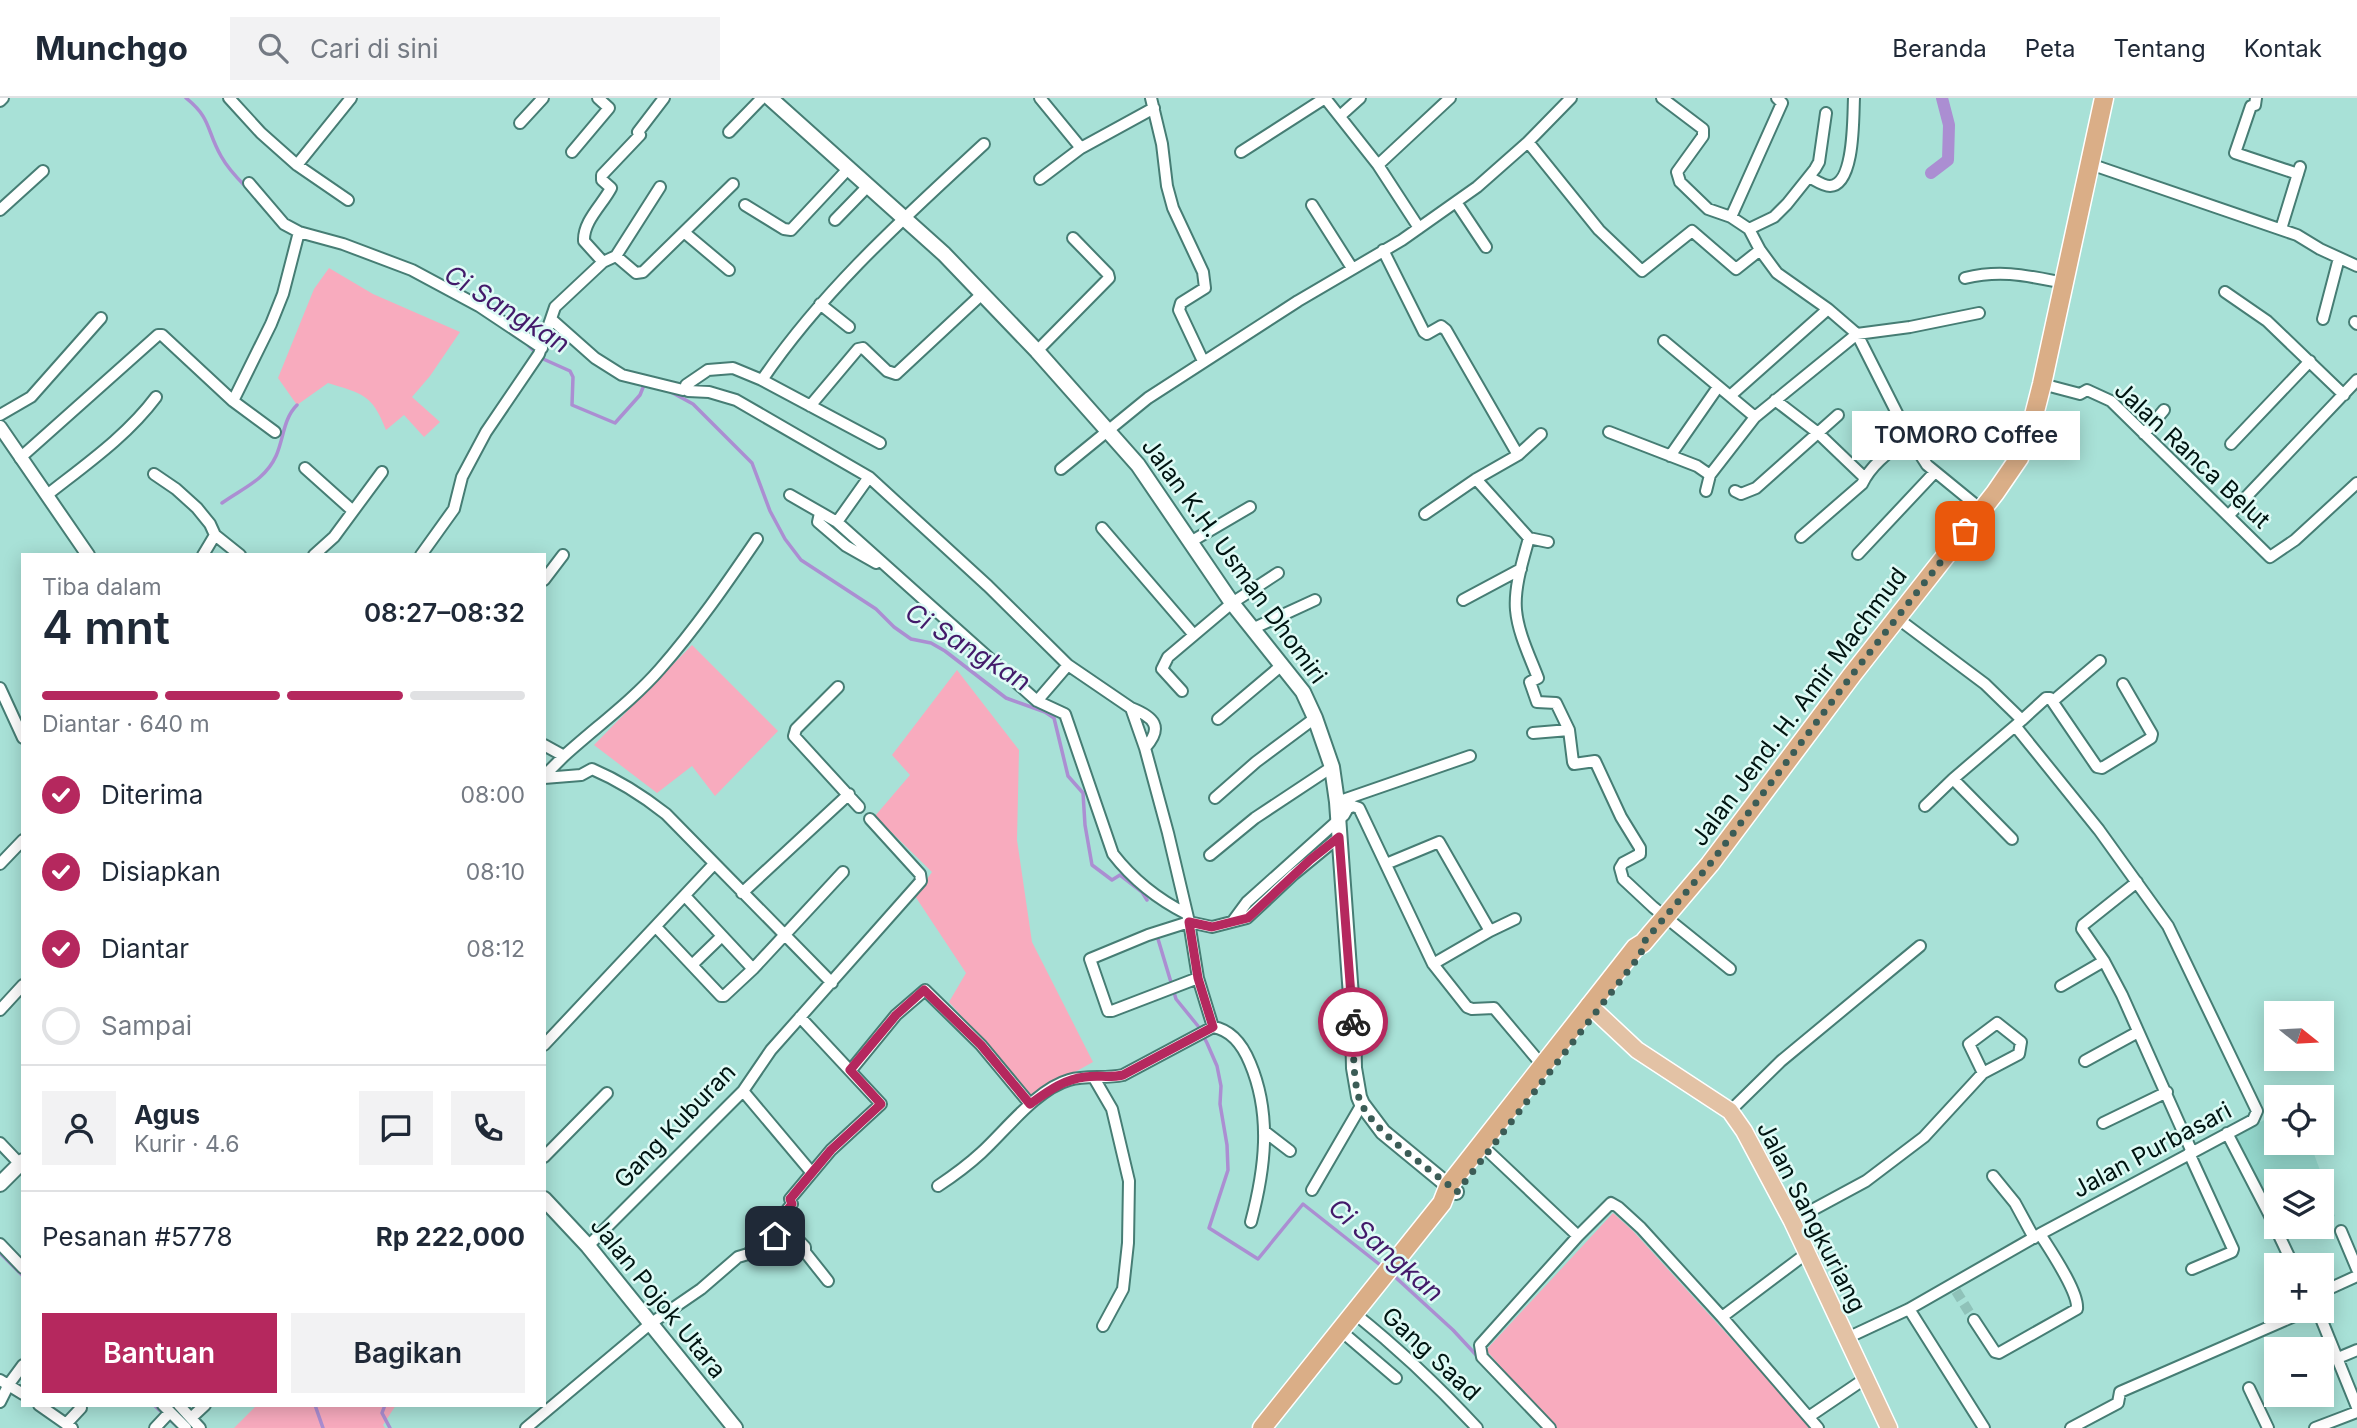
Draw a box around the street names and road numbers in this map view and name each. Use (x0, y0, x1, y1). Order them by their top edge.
street label: Jalan Ranca Belut (2109, 375, 2276, 534)
street label: Jalan K.H. Usman Dhomiri (1136, 433, 1333, 689)
street label: Jalan Jend. H. Amir Machmud (1684, 562, 1913, 852)
street label: Gang Kuburan (608, 1057, 741, 1194)
street label: Jalan Purbasari (2067, 1095, 2236, 1204)
street label: Jalan Sangkuriang (1751, 1117, 1872, 1317)
street label: Jalan Pojok Utara (585, 1211, 732, 1384)
street label: Gang Saad (1376, 1301, 1487, 1407)

